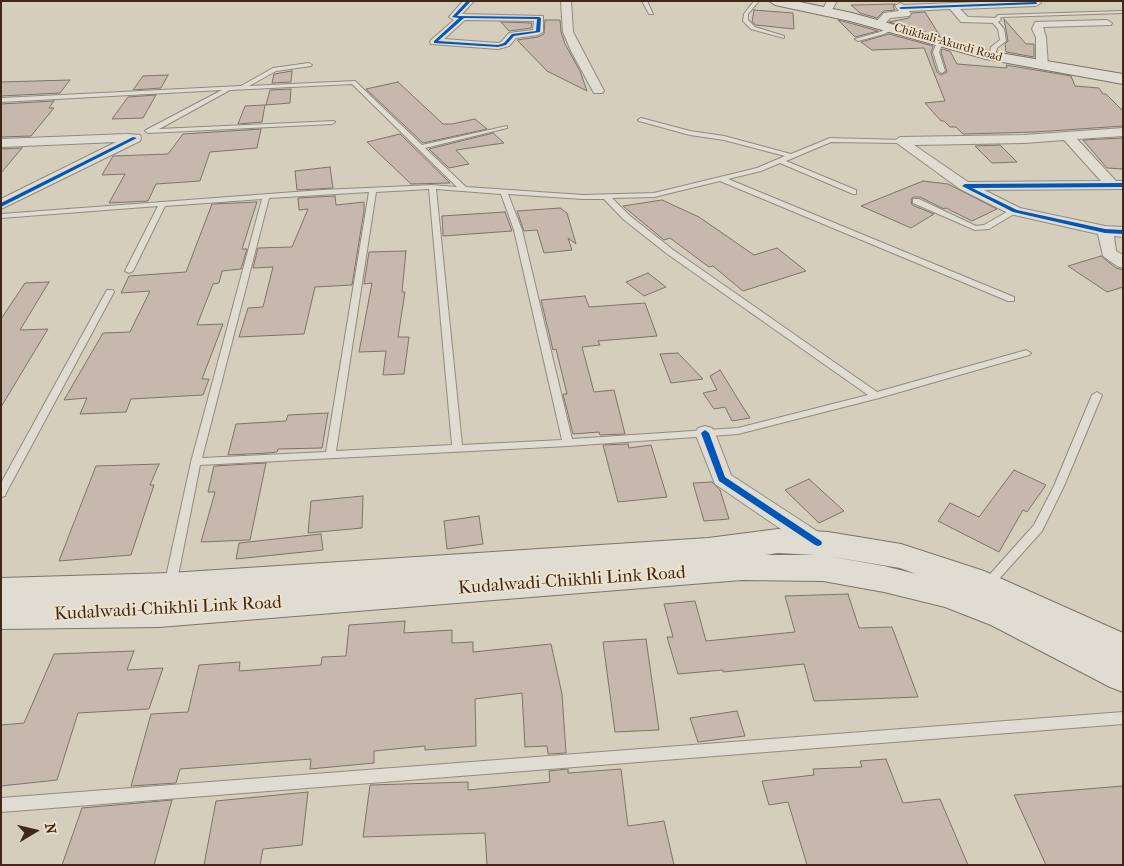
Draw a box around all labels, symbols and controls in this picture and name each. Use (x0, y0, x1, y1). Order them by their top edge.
street label: Chikhali-Akurdi Road (892, 21, 1004, 65)
street label: Kudalwadi-Chikhli Link Road (458, 562, 686, 600)
street label: Kudalwadi-Chikhli Link Road (54, 592, 282, 626)
north arrow (10, 806, 60, 856)
text: N (41, 822, 60, 835)

